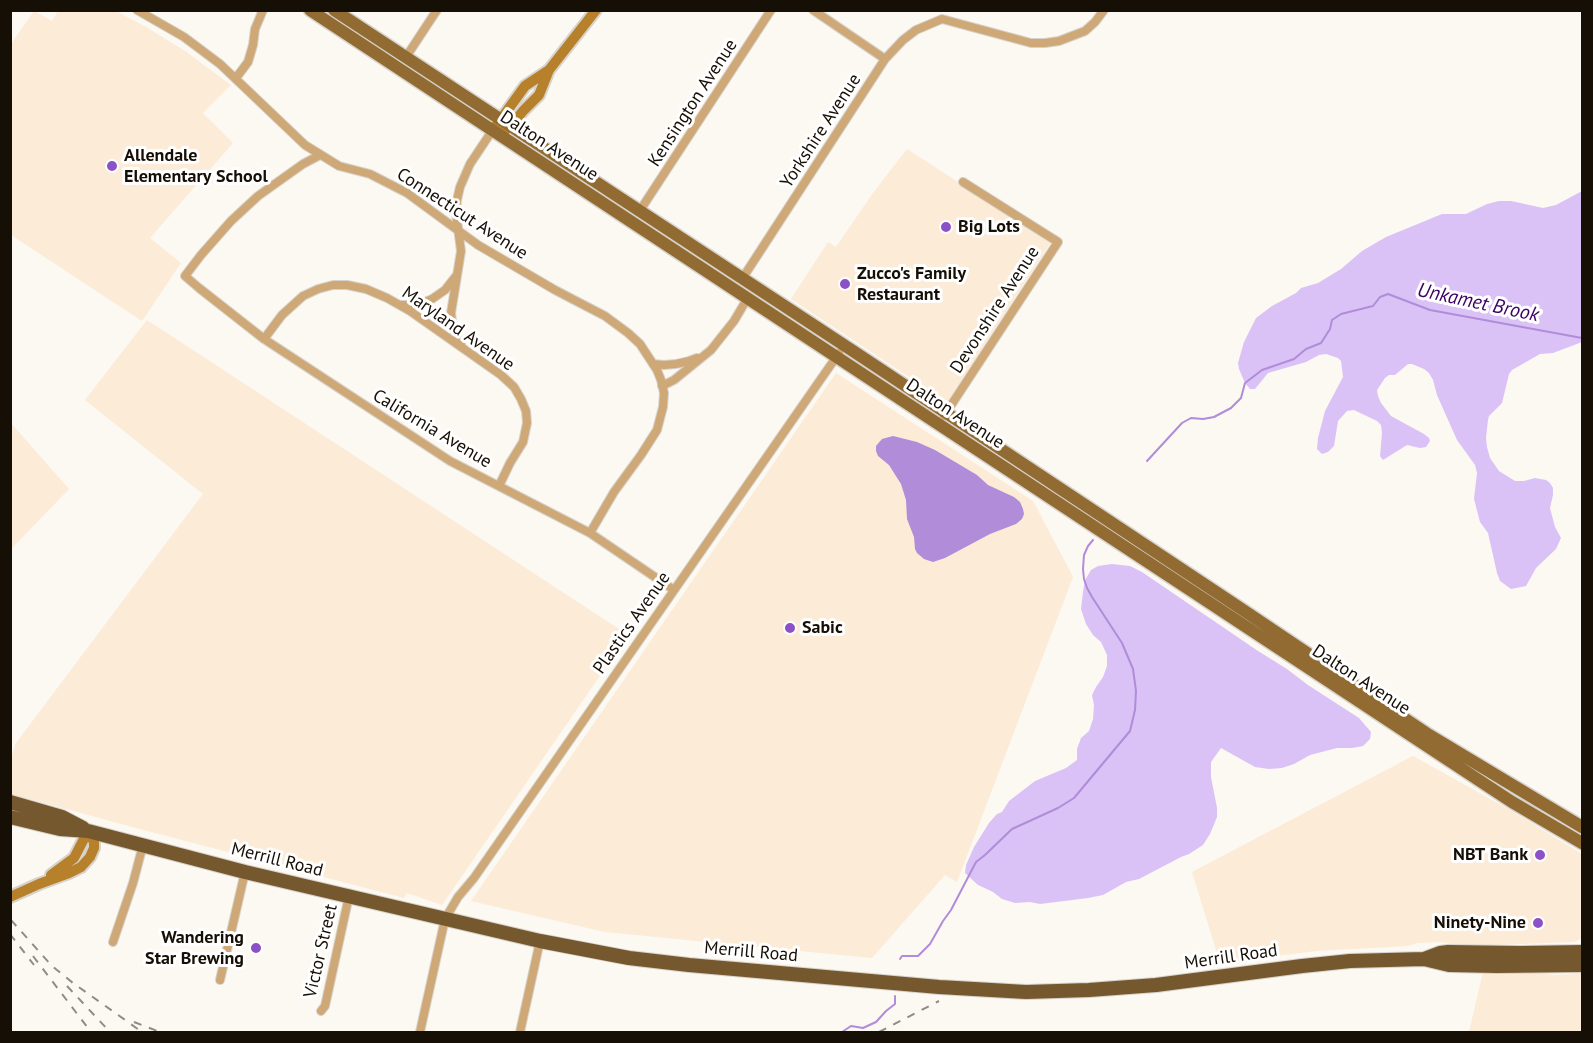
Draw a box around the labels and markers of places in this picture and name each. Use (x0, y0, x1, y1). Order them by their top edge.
place label: Allendale Elementary School (124, 145, 268, 188)
marker: Allendale Elementary School (105, 159, 119, 173)
place label: Big Lots (958, 216, 1020, 238)
marker: Big Lots (939, 220, 953, 234)
place label: Zucco's Family Restaurant (857, 263, 966, 306)
marker: Zucco's Family Restaurant (838, 277, 852, 291)
place label: Sabic (802, 617, 843, 639)
marker: Sabic (783, 621, 797, 635)
place label: NBT Bank (1453, 844, 1528, 866)
marker: NBT Bank (1533, 848, 1547, 862)
place label: Ninety-Nine (1434, 912, 1526, 934)
marker: Ninety-Nine (1531, 916, 1545, 930)
place label: Wandering Star Brewing (145, 927, 244, 970)
marker: Wandering Star Brewing (249, 941, 263, 955)

